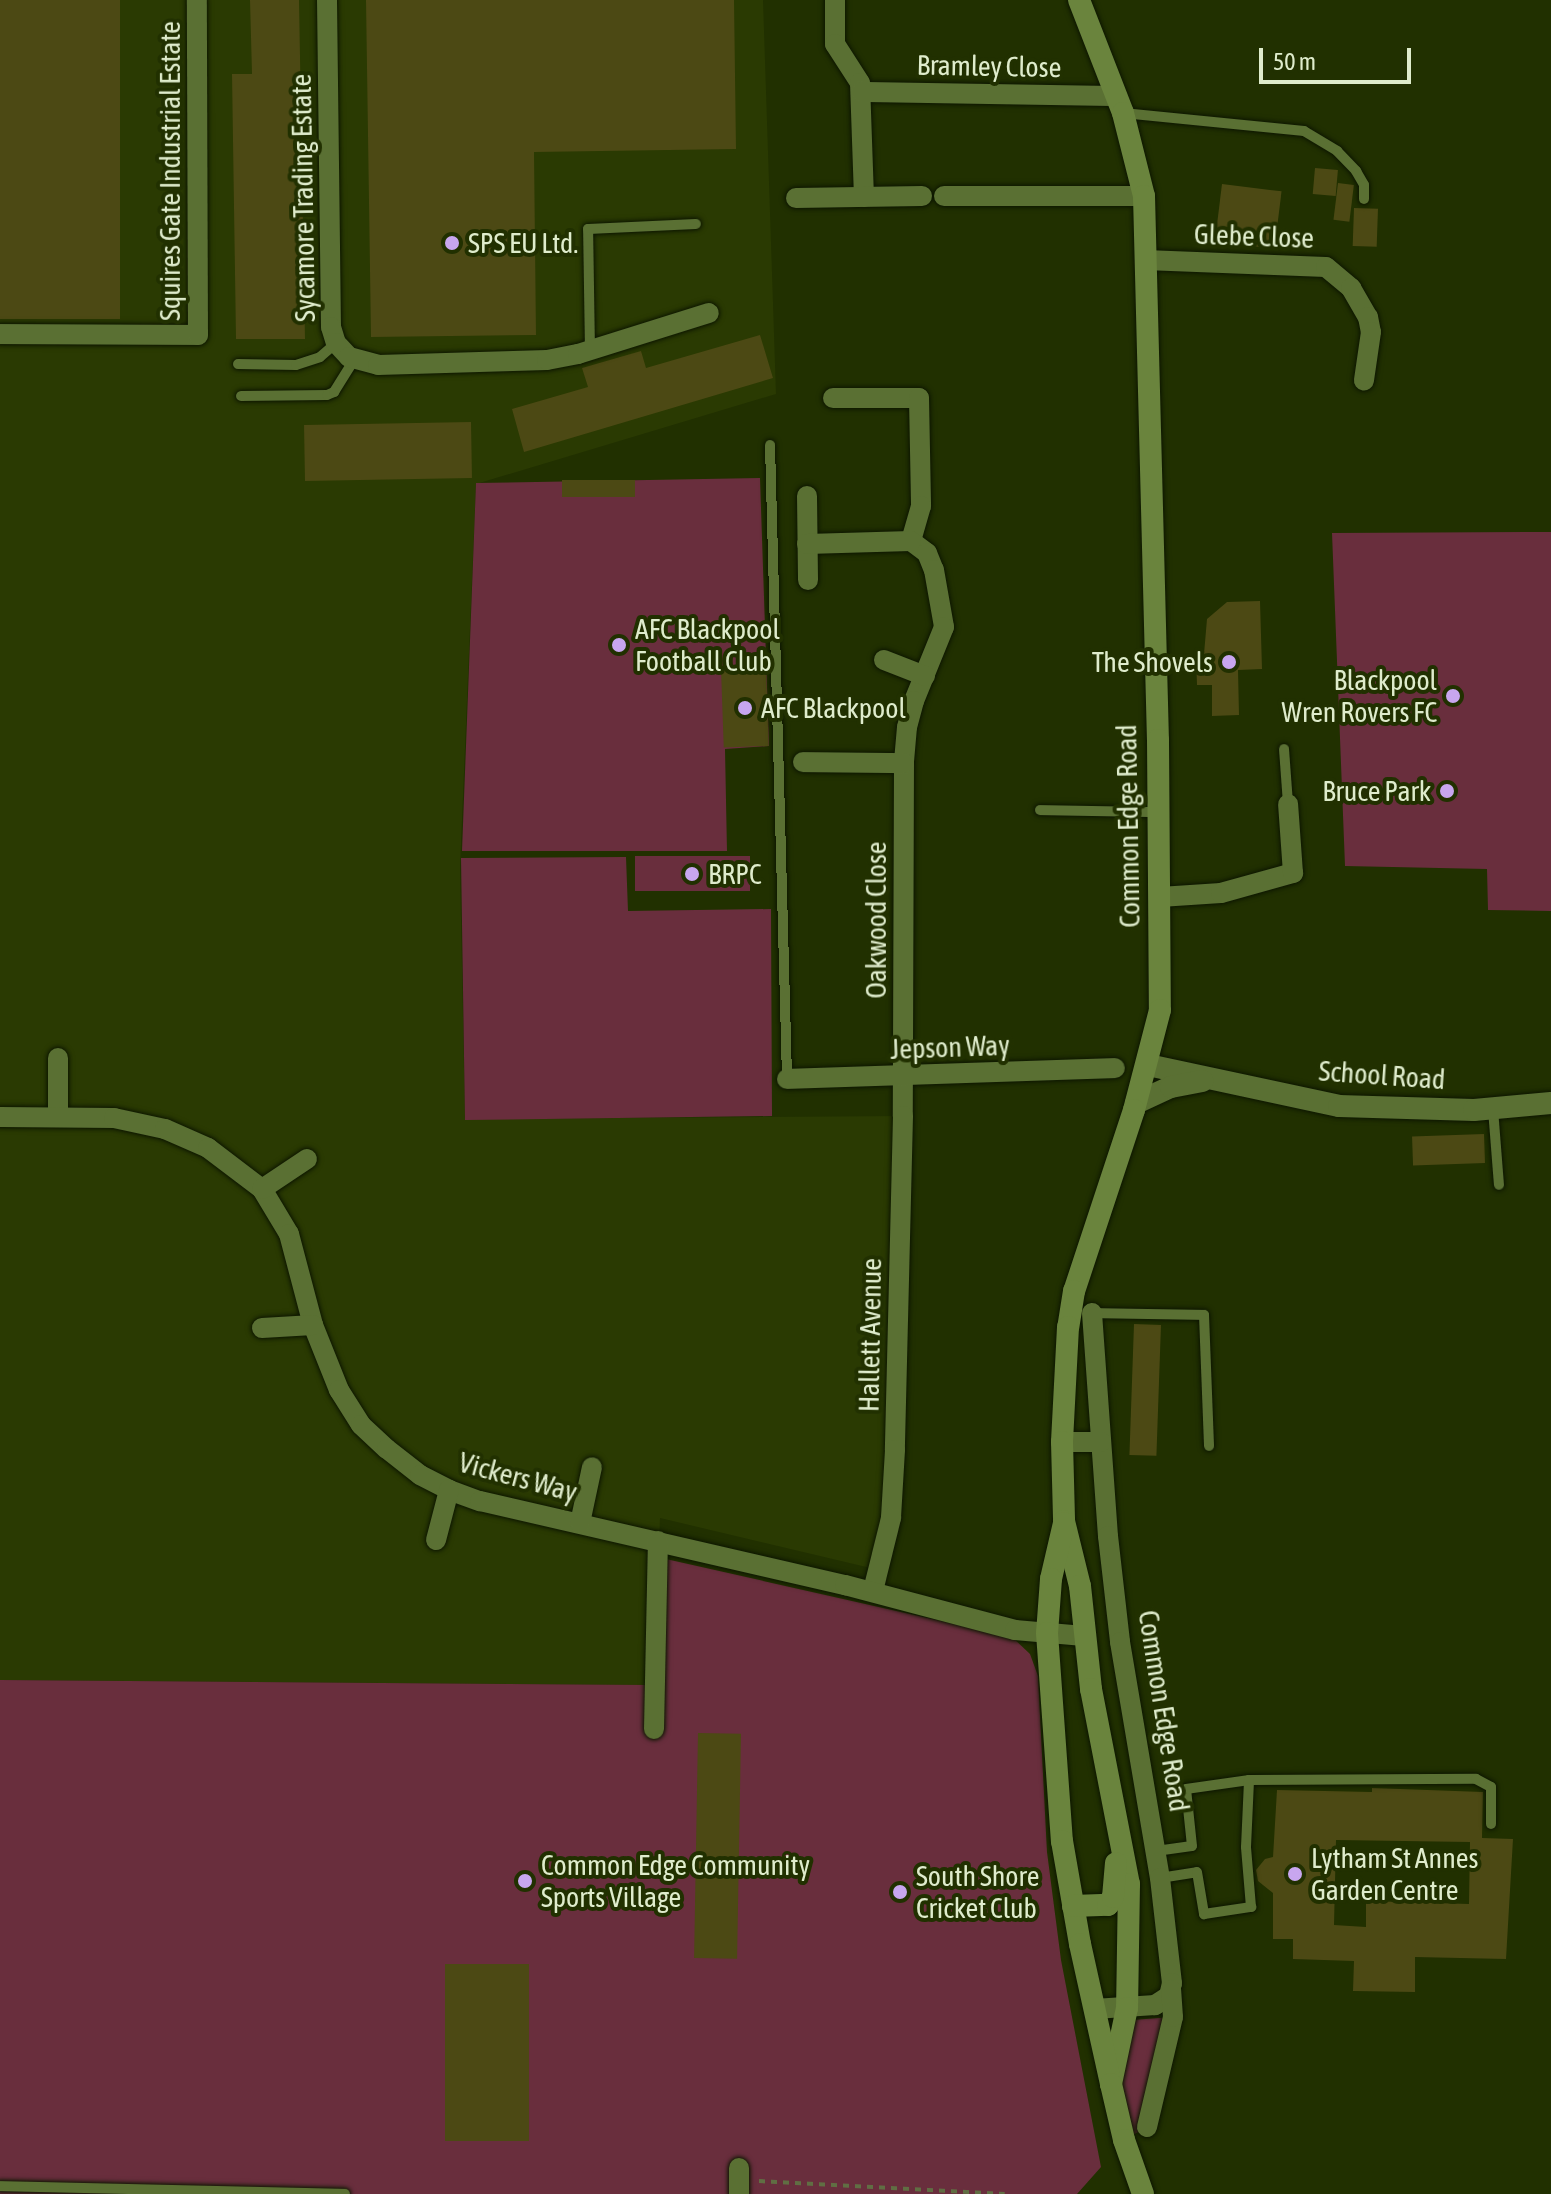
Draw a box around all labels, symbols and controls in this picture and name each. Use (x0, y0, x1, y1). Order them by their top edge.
street label: Squires Gate Industrial Estate (153, 21, 187, 321)
scale bar (1263, 32, 1415, 82)
street label: Bramley Close (916, 48, 1062, 84)
text: 50 m (1273, 48, 1316, 75)
street label: Sycamore Trading Estate (284, 74, 322, 322)
street label: Glebe Close (1193, 217, 1315, 255)
place label: SPS EU Ltd. (468, 226, 578, 260)
marker: SPS EU Ltd. (443, 234, 461, 252)
place label: AFC Blackpool Football Club (635, 612, 780, 678)
marker: AFC Blackpool Football Club (610, 636, 628, 654)
place label: The Shovels (1092, 645, 1213, 679)
marker: The Shovels (1220, 653, 1238, 671)
place label: Blackpool Wren Rovers FC (1282, 663, 1437, 729)
marker: Blackpool Wren Rovers FC (1444, 687, 1462, 705)
place label: AFC Blackpool (761, 691, 906, 725)
marker: AFC Blackpool (736, 699, 754, 717)
street label: Common Edge Road (1109, 724, 1147, 928)
place label: Bruce Park (1322, 774, 1431, 808)
marker: Bruce Park (1438, 782, 1456, 800)
street label: Oakwood Close (859, 841, 893, 999)
place label: BRPC (708, 857, 762, 891)
marker: BRPC (683, 865, 701, 883)
street label: Jepson Way (890, 1028, 1010, 1066)
street label: School Road (1318, 1054, 1446, 1096)
street label: Hallett Avenue (852, 1258, 888, 1412)
street label: Vickers Way (455, 1445, 581, 1509)
street label: Common Edge Road (1132, 1608, 1196, 1814)
place label: Lytham St Annes Garden Centre (1311, 1841, 1478, 1907)
place label: Common Edge Community Sports Village (541, 1848, 810, 1914)
place label: South Shore Cricket Club (916, 1859, 1039, 1925)
marker: Lytham St Annes Garden Centre (1286, 1865, 1304, 1883)
marker: Common Edge Community Sports Village (516, 1872, 534, 1890)
marker: South Shore Cricket Club (891, 1883, 909, 1901)

